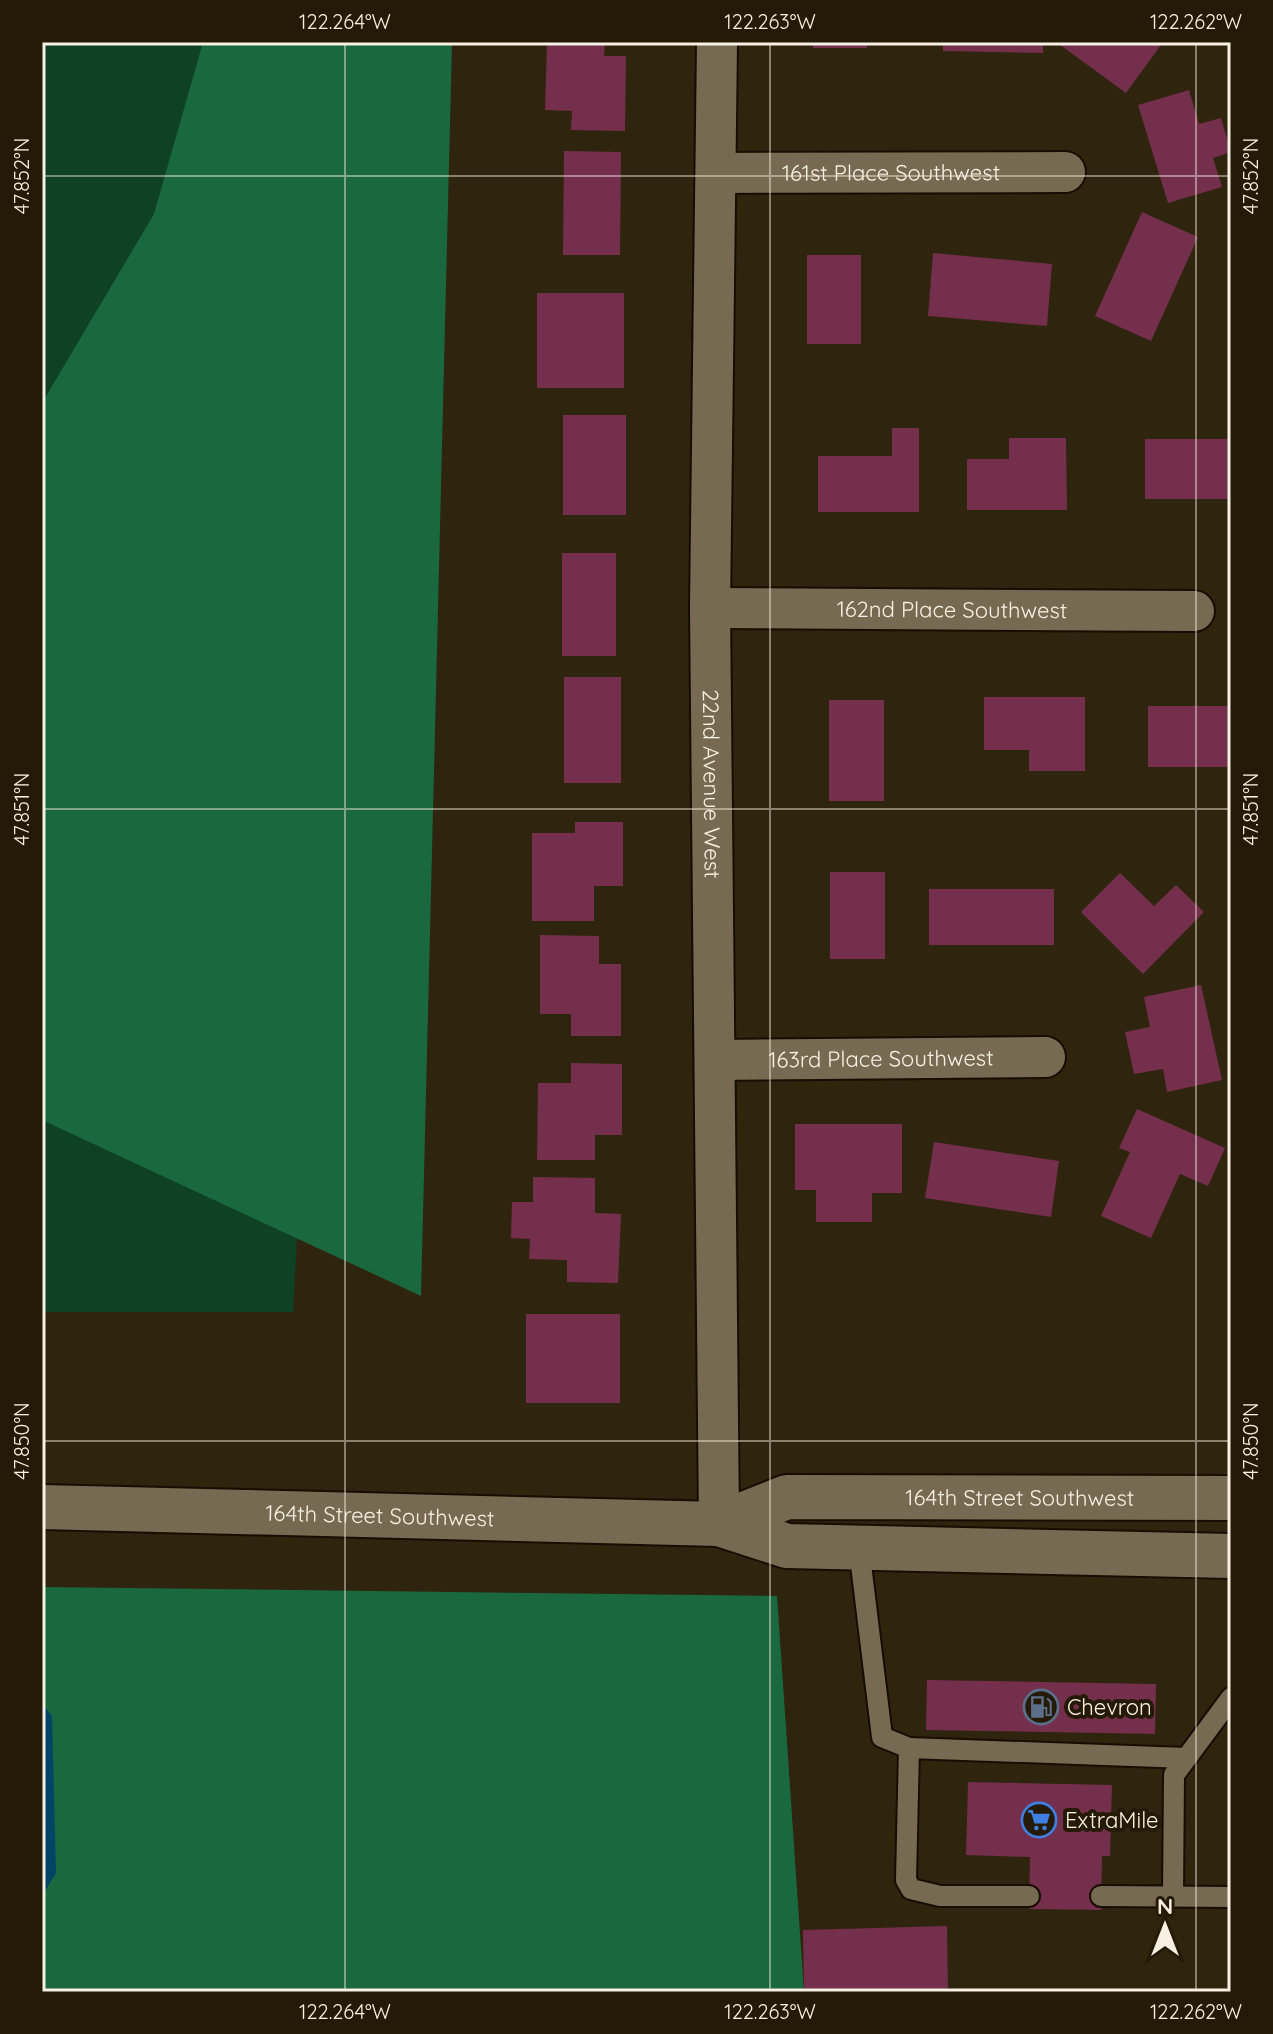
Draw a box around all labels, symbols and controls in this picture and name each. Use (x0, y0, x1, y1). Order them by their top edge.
text: 122.264°W (299, 9, 391, 34)
text: 122.263°W (724, 9, 816, 34)
text: 122.262°W (1150, 9, 1242, 34)
text: 47.852°N (9, 138, 34, 214)
text: 47.852°N (1238, 138, 1263, 214)
street label: 161st Place Southwest (782, 158, 1000, 187)
street label: 162nd Place Southwest (837, 595, 1067, 624)
street label: 22nd Avenue West (697, 689, 727, 879)
text: 47.851°N (9, 773, 34, 845)
text: 47.851°N (1238, 773, 1263, 845)
street label: 163rd Place Southwest (768, 1043, 994, 1074)
text: 47.850°N (9, 1402, 34, 1480)
text: 47.850°N (1238, 1402, 1263, 1480)
street label: 164th Street Southwest (905, 1483, 1134, 1512)
street label: 164th Street Southwest (265, 1499, 495, 1532)
fuel station icon: Chevron (1022, 1688, 1060, 1726)
place label: Chevron (1067, 1693, 1152, 1721)
supermarket icon: ExtraMile (1020, 1801, 1058, 1839)
place label: ExtraMile (1065, 1806, 1158, 1834)
north arrow (1125, 1886, 1205, 1966)
text: N (1157, 1892, 1173, 1920)
text: 122.264°W (299, 1999, 391, 2024)
text: 122.263°W (724, 1999, 816, 2024)
text: 122.262°W (1150, 1999, 1242, 2024)

